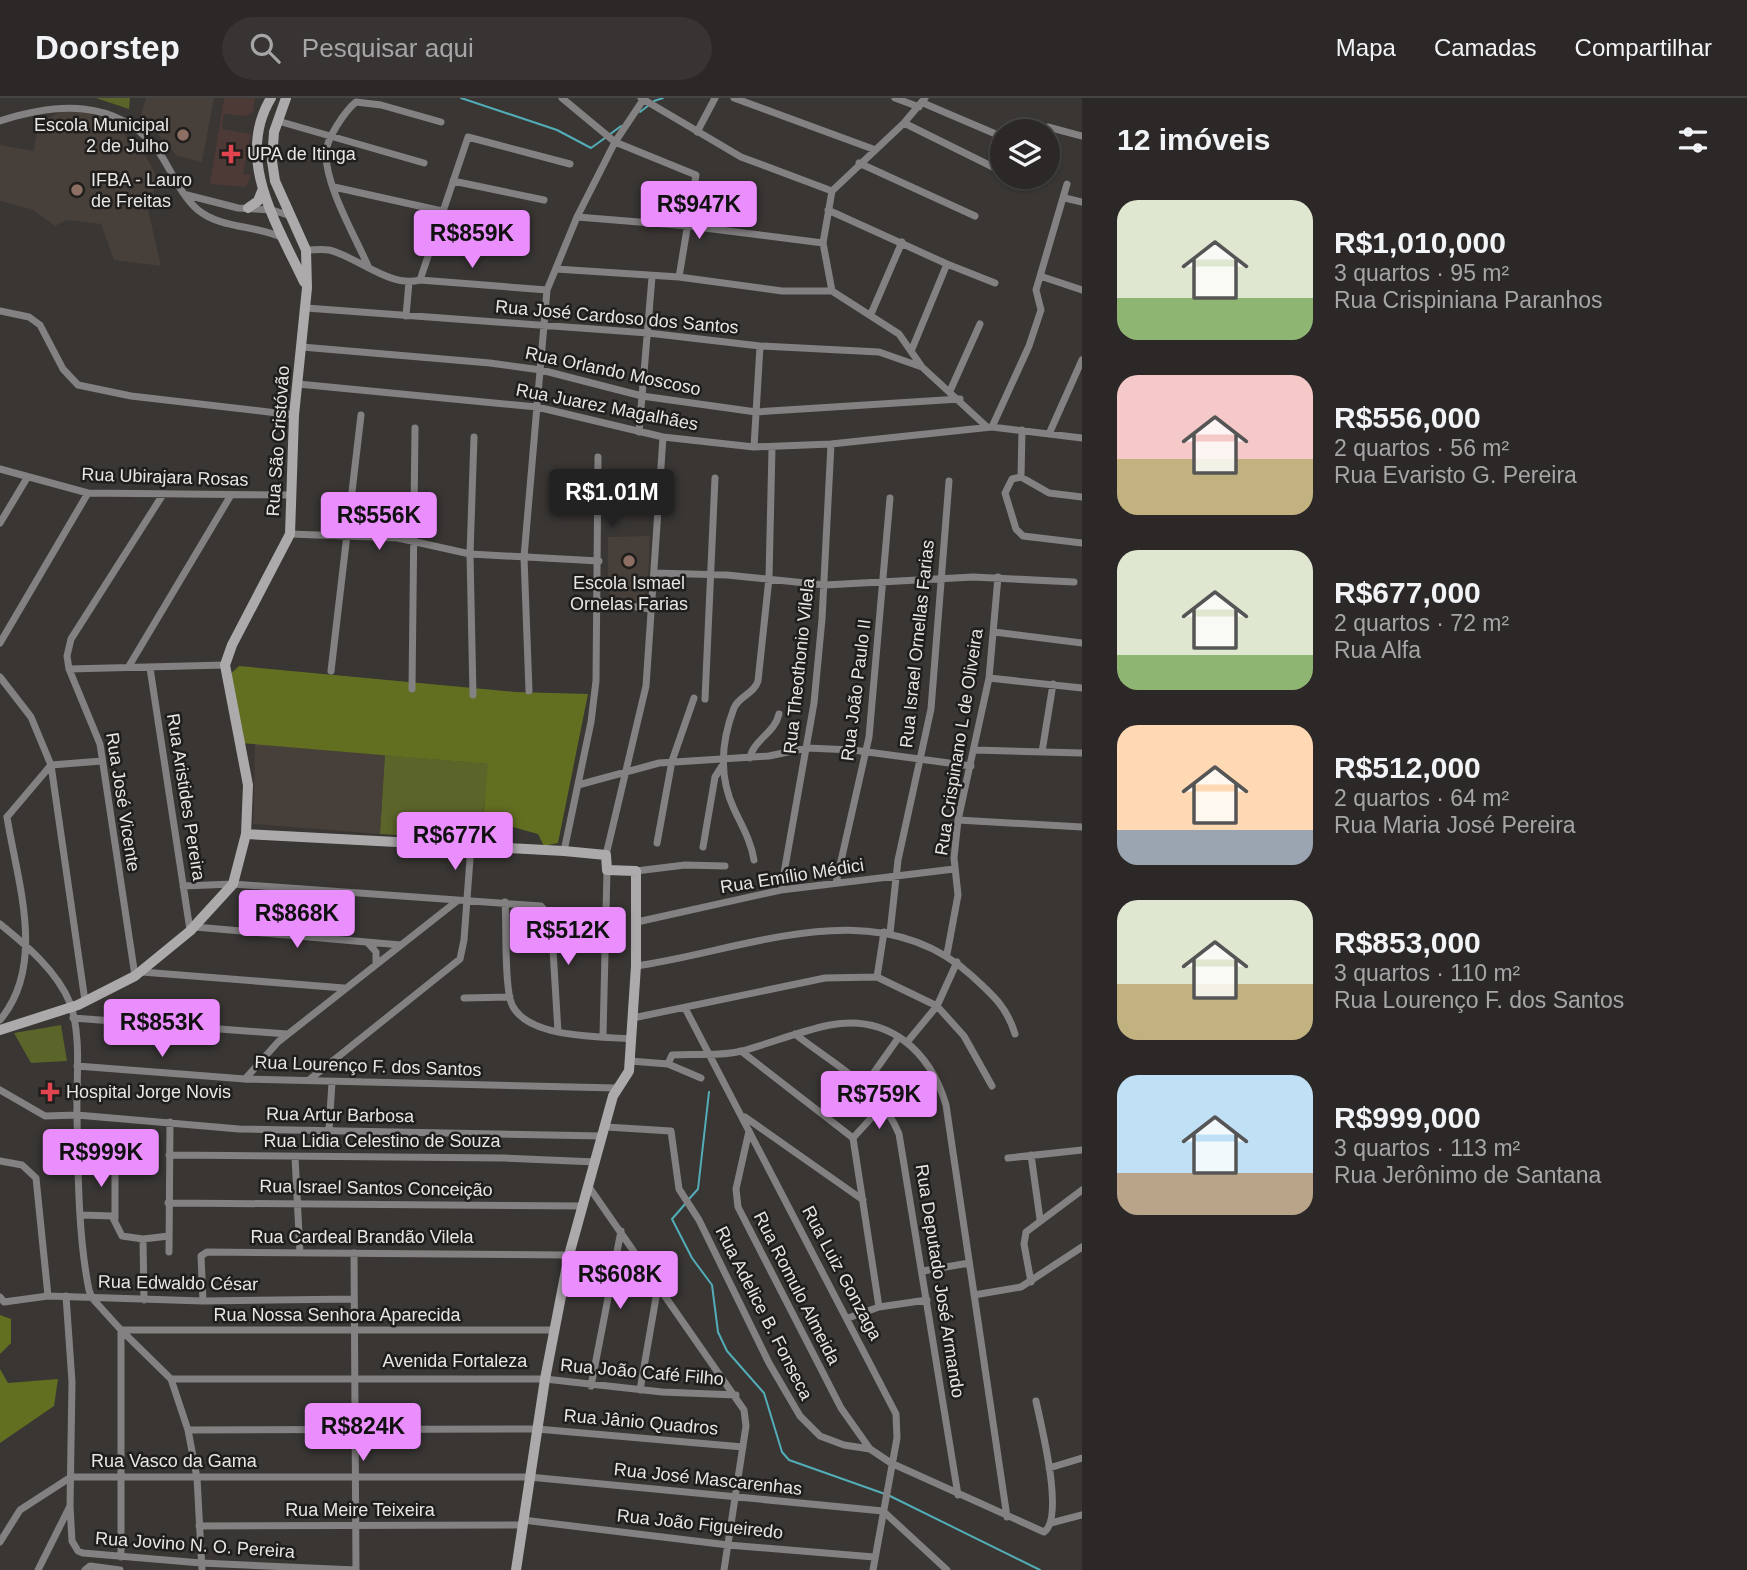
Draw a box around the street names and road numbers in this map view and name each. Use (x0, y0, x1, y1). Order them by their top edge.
street label: Rua José Cardoso dos Santos (495, 296, 739, 338)
street label: Rua Orlando Moscoso (523, 343, 703, 399)
street label: Rua São Cristóvão (263, 365, 293, 517)
street label: Rua Juarez Magalhães (514, 380, 700, 434)
street label: Rua Ubirajara Rosas (81, 464, 249, 490)
street label: Rua Israel Ornellas Farias (896, 539, 938, 749)
street label: Rua Theothonio Vilela (780, 576, 818, 755)
street label: Rua João Paulo II (837, 618, 875, 762)
street label: Rua Crispinano L de Oliveira (931, 626, 987, 857)
street label: Rua Aristides Pereira (163, 712, 209, 883)
street label: Rua José Vicente (102, 731, 144, 873)
street label: Rua Emílio Médici (719, 855, 865, 897)
street label: Rua Lourenço F. dos Santos (254, 1052, 482, 1080)
street label: Rua Artur Barbosa (266, 1104, 415, 1126)
street label: Rua Lidia Celestino de Souza (263, 1131, 502, 1151)
street label: Rua Deputado José Armando (912, 1163, 968, 1399)
street label: Rua Israel Santos Conceição (259, 1176, 493, 1200)
street label: Rua Luiz Gonzaga (798, 1202, 886, 1344)
street label: Rua Romulo Almeida (750, 1208, 845, 1369)
street label: Rua Adelice B. Fonseca (711, 1223, 817, 1404)
street label: Rua Cardeal Brandão Vilela (251, 1227, 474, 1247)
street label: Rua Edwaldo César (98, 1272, 258, 1294)
street label: Rua Nossa Senhora Aparecida (213, 1305, 462, 1325)
street label: Avenida Fortaleza (383, 1351, 528, 1371)
street label: Rua João Café Filho (559, 1355, 725, 1389)
street label: Rua Jânio Quadros (563, 1405, 719, 1439)
street label: Rua Vasco da Gama (91, 1451, 258, 1471)
street label: Rua José Mascarenhas (613, 1459, 803, 1499)
street label: Rua Meire Teixeira (285, 1500, 436, 1520)
street label: Rua João Figueiredo (616, 1505, 784, 1543)
street label: Rua Jovino N. O. Pereira (94, 1528, 296, 1562)

